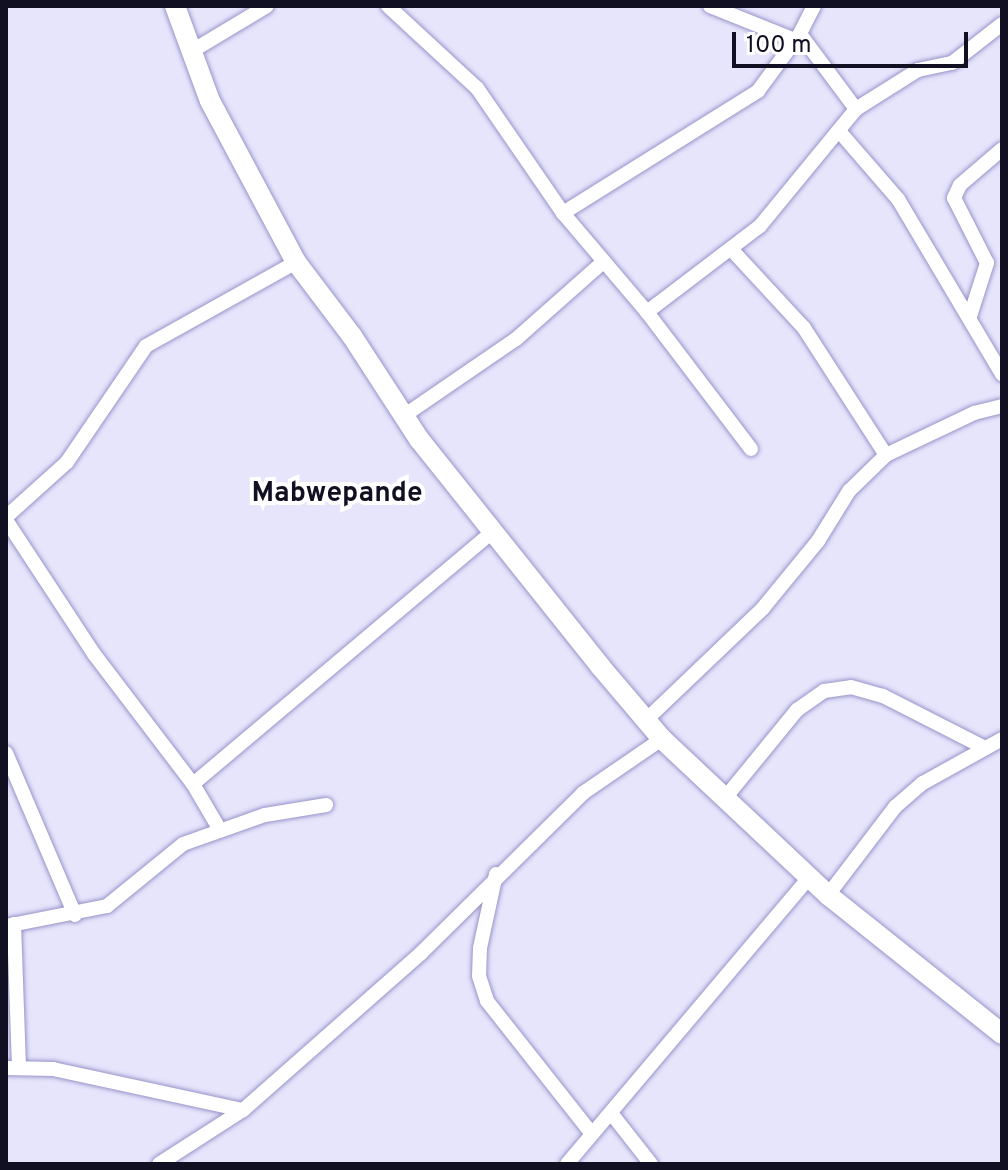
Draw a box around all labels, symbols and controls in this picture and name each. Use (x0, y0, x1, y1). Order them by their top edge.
scale bar (736, 16, 972, 66)
text: 100 m (746, 31, 812, 61)
district label: Mabwepande (251, 477, 423, 511)

